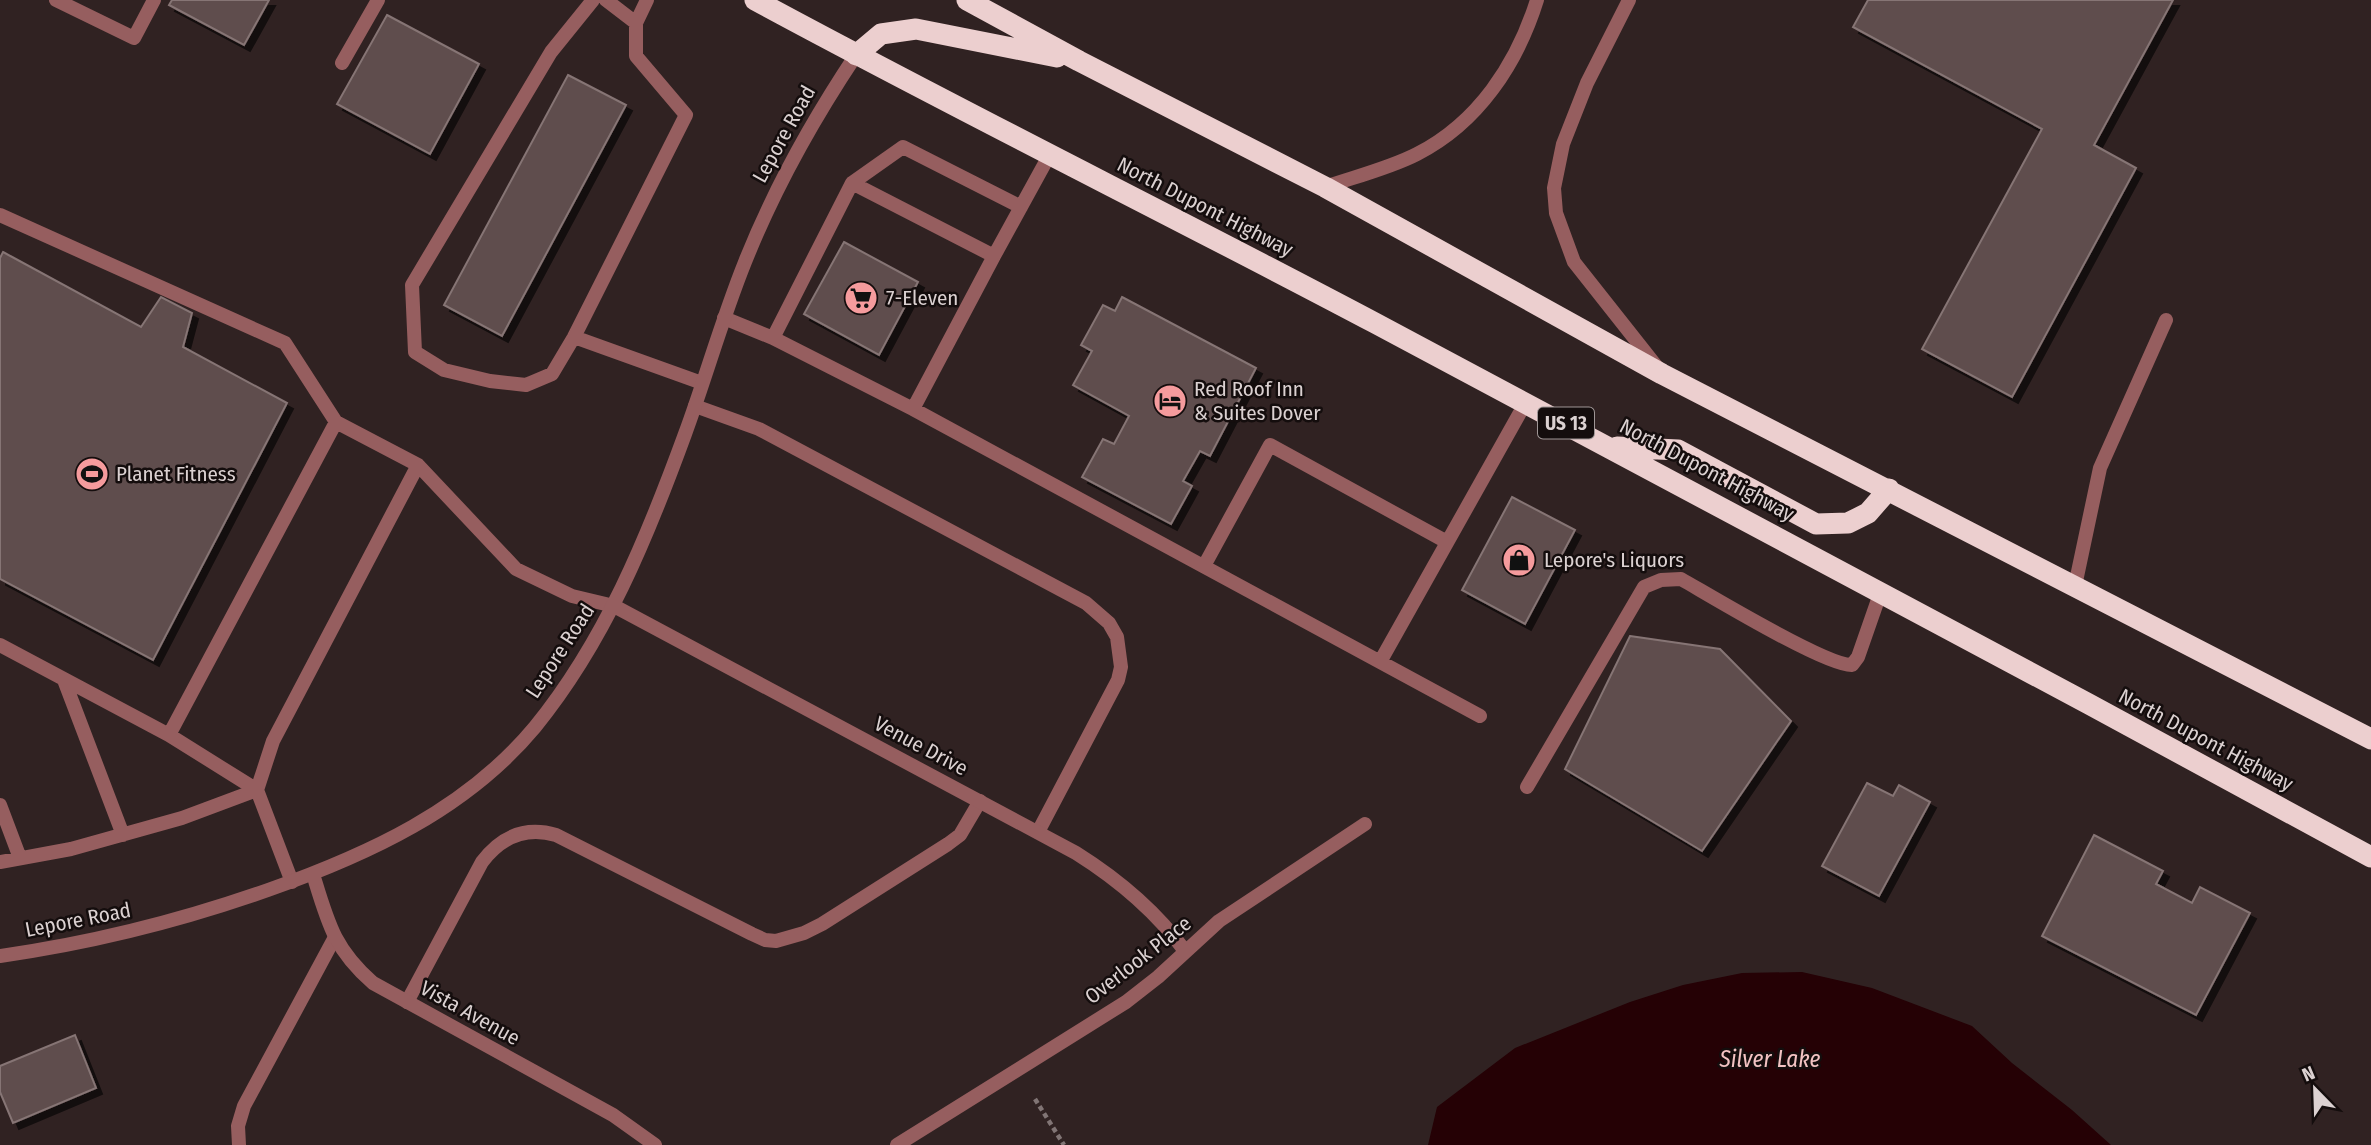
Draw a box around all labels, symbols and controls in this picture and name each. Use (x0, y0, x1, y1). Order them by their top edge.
street label: Lepore Road (747, 81, 821, 187)
street label: North Dupont Highway (1113, 151, 1298, 263)
supermarket icon: 7-Eleven (842, 279, 880, 317)
place label: 7-Eleven (886, 285, 958, 311)
place label: Red Roof Inn & Suites Dover (1194, 376, 1321, 426)
hotel icon: Red Roof Inn & Suites Dover (1151, 382, 1189, 420)
road number: US 13 (1538, 408, 1594, 438)
street label: North Dupont Highway (1615, 413, 1799, 527)
sports icon: Planet Fitness (73, 455, 111, 493)
place label: Planet Fitness (116, 461, 236, 487)
shop icon: Lepore's Liquors (1500, 541, 1538, 579)
place label: Lepore's Liquors (1544, 547, 1684, 573)
street label: Lepore Road (520, 599, 600, 703)
street label: North Dupont Highway (2114, 683, 2298, 797)
street label: Venue Drive (870, 710, 972, 782)
street label: Lepore Road (23, 897, 133, 943)
street label: Overlook Place (1080, 910, 1196, 1010)
street label: Vista Avenue (416, 975, 524, 1051)
water label: Silver Lake (1719, 1045, 1821, 1073)
north arrow (2280, 1054, 2350, 1124)
text: N (2299, 1061, 2318, 1087)

